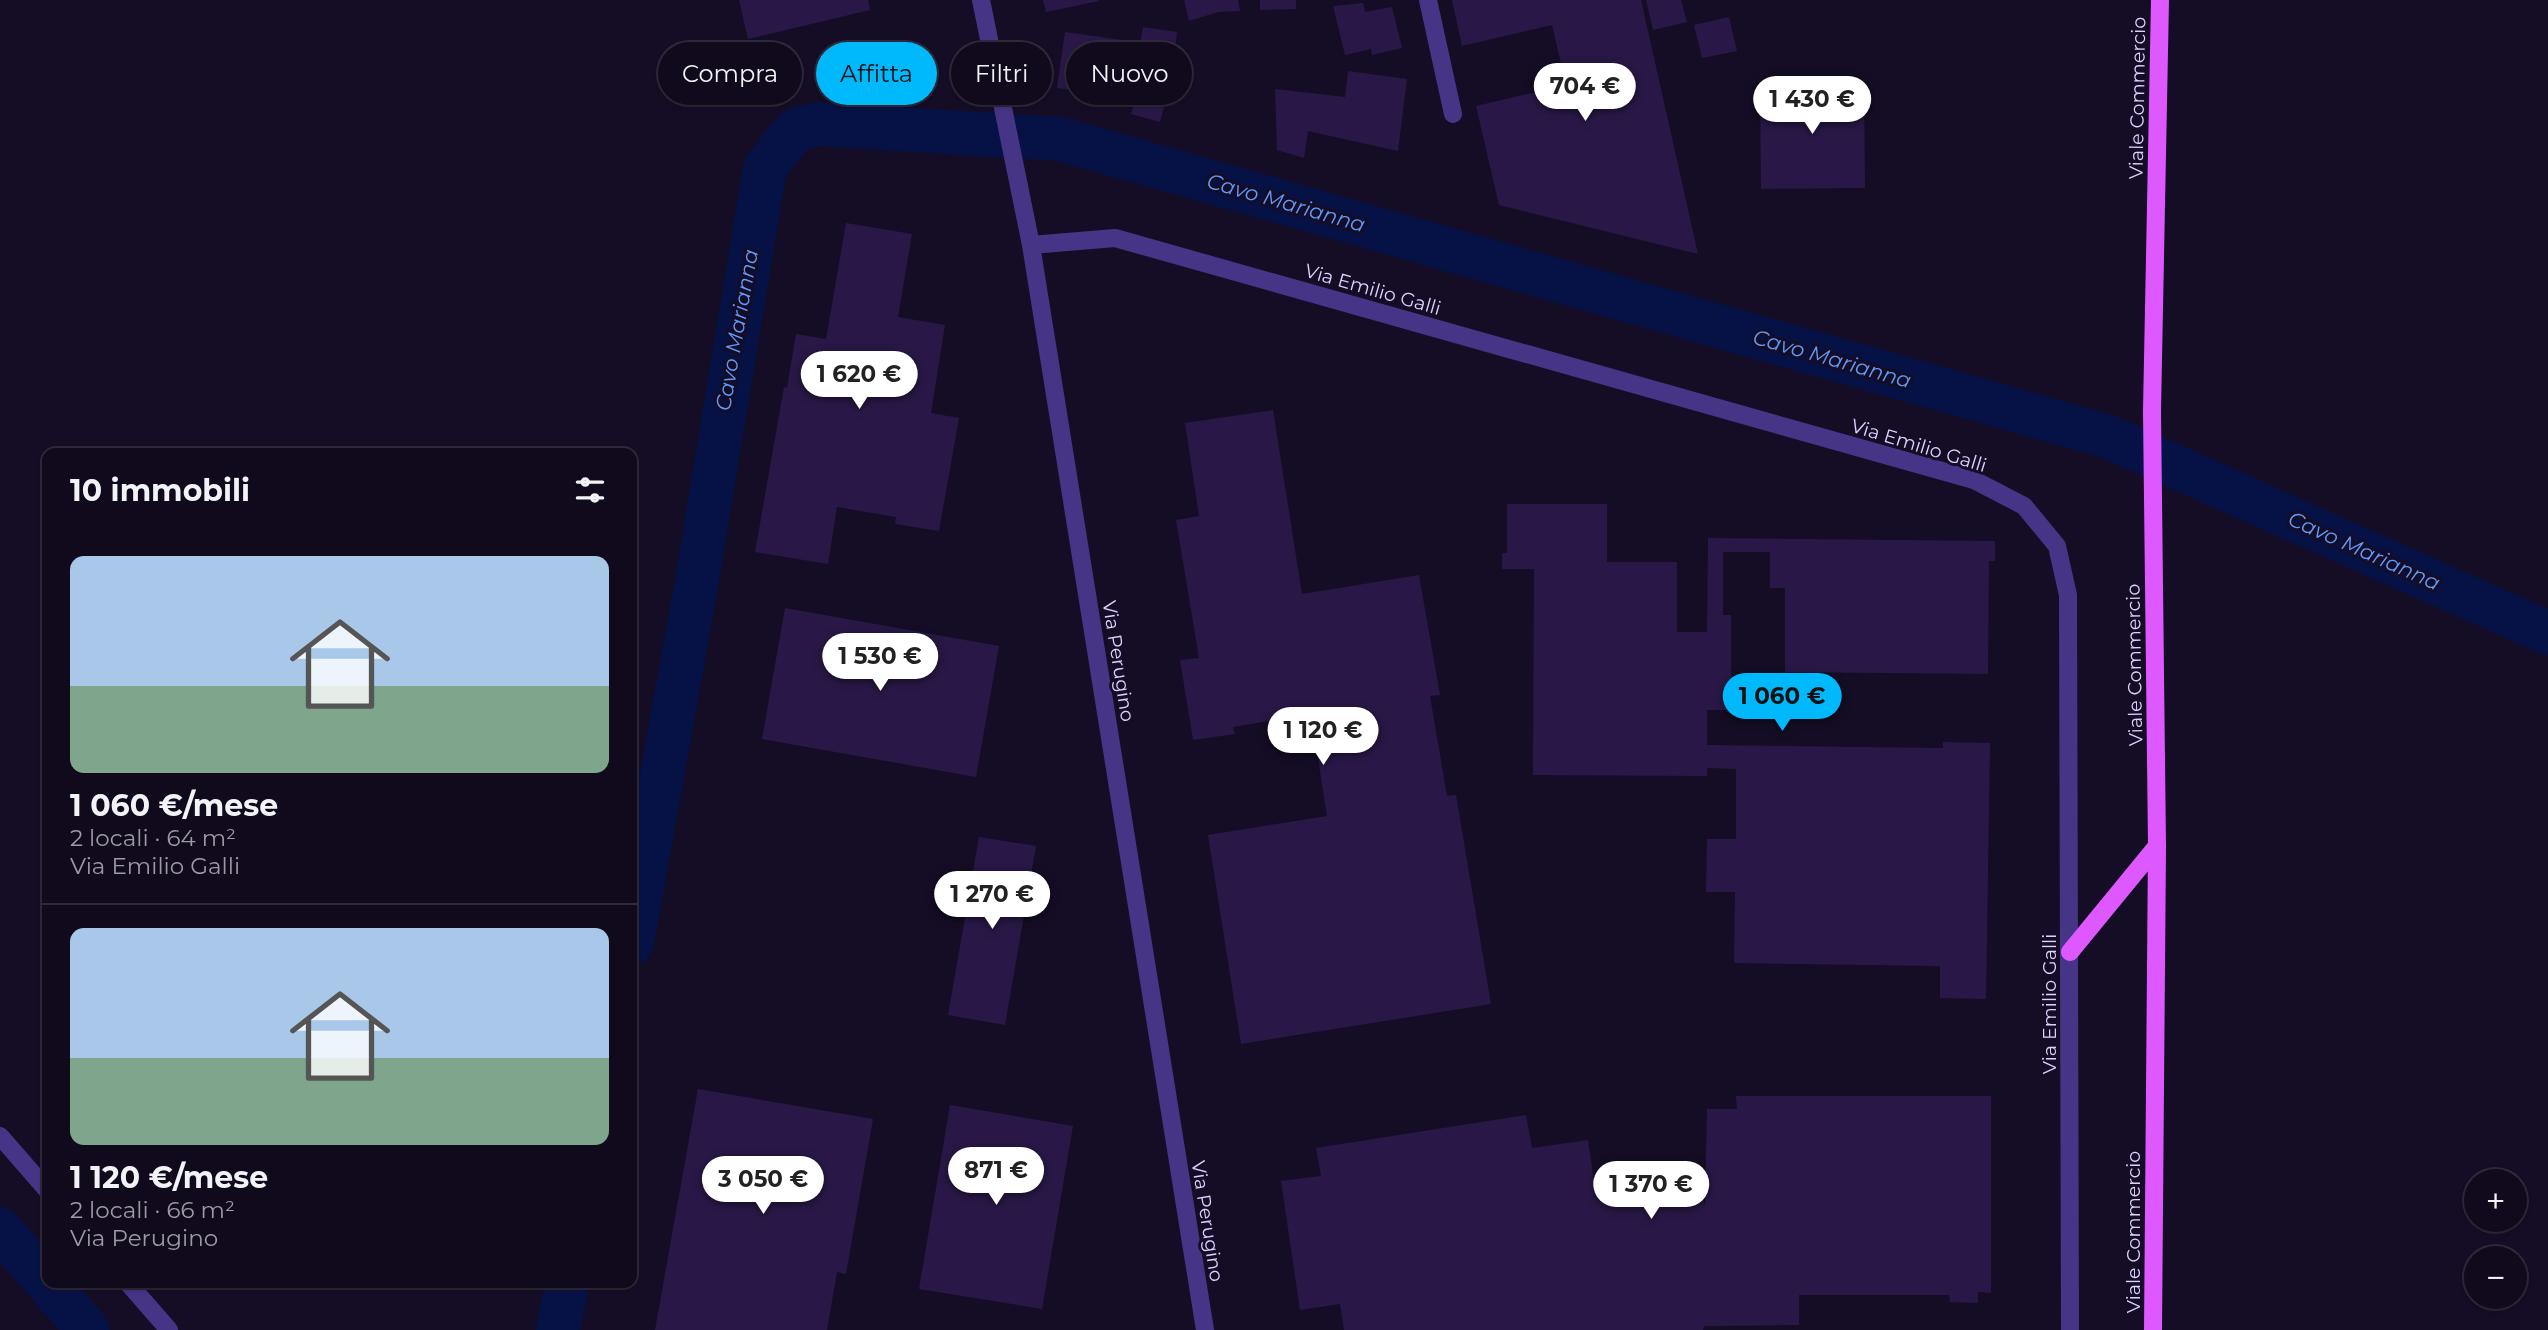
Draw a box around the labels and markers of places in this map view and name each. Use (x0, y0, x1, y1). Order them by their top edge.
pin: 704 € (1536, 64, 1634, 123)
pin: 1 430 € (1747, 76, 1877, 136)
pin: 1 620 € (794, 352, 924, 411)
pin: 1 530 € (815, 634, 945, 693)
pin: 1 060 € (1717, 674, 1847, 733)
pin: 1 120 € (1258, 708, 1388, 767)
pin: 1 270 € (927, 872, 1057, 931)
pin: 871 € (947, 1148, 1045, 1207)
pin: 3 050 € (698, 1156, 828, 1216)
pin: 1 370 € (1586, 1162, 1716, 1221)

